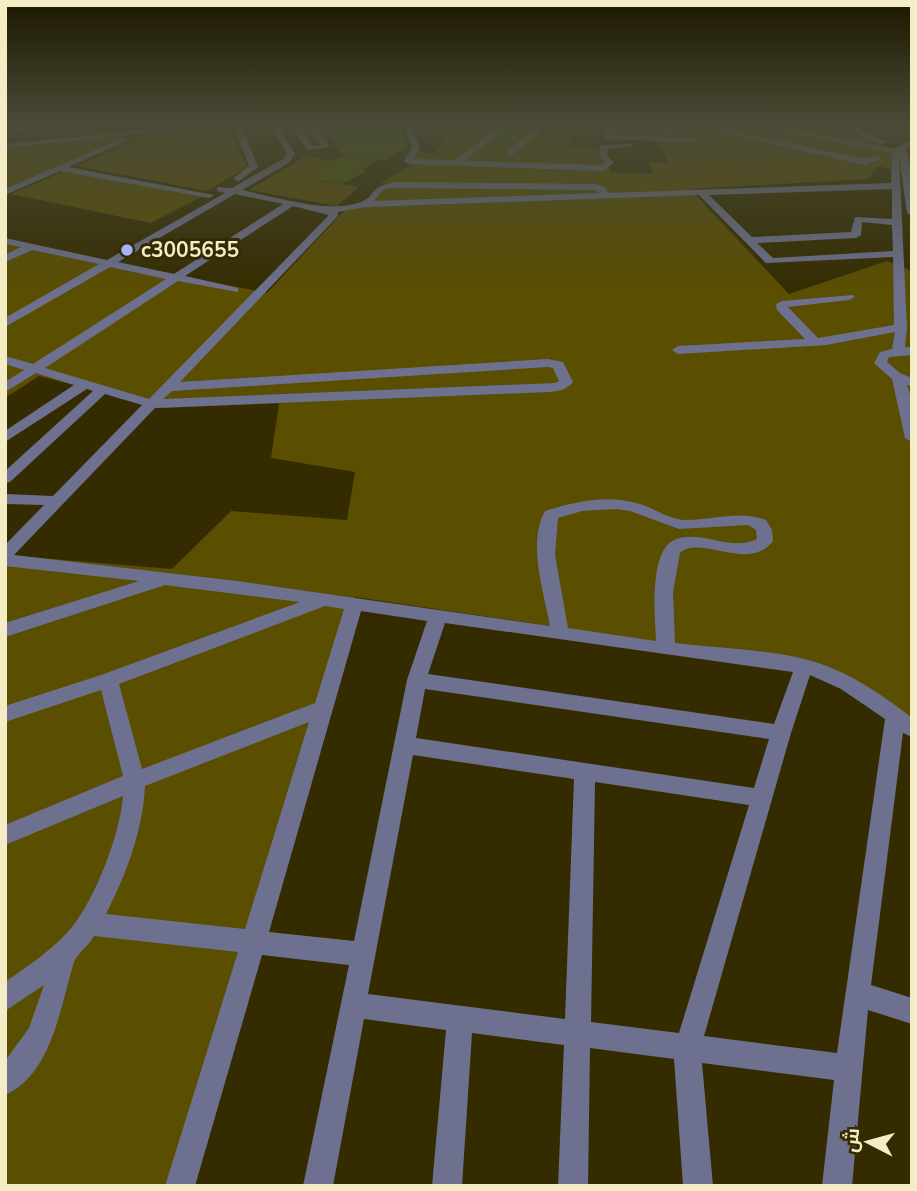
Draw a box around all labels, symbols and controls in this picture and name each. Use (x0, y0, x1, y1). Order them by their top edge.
place label: c3005655 (141, 236, 239, 264)
marker: c3005655 (119, 242, 135, 258)
north arrow (833, 1107, 903, 1177)
text: ش (838, 1127, 866, 1154)

